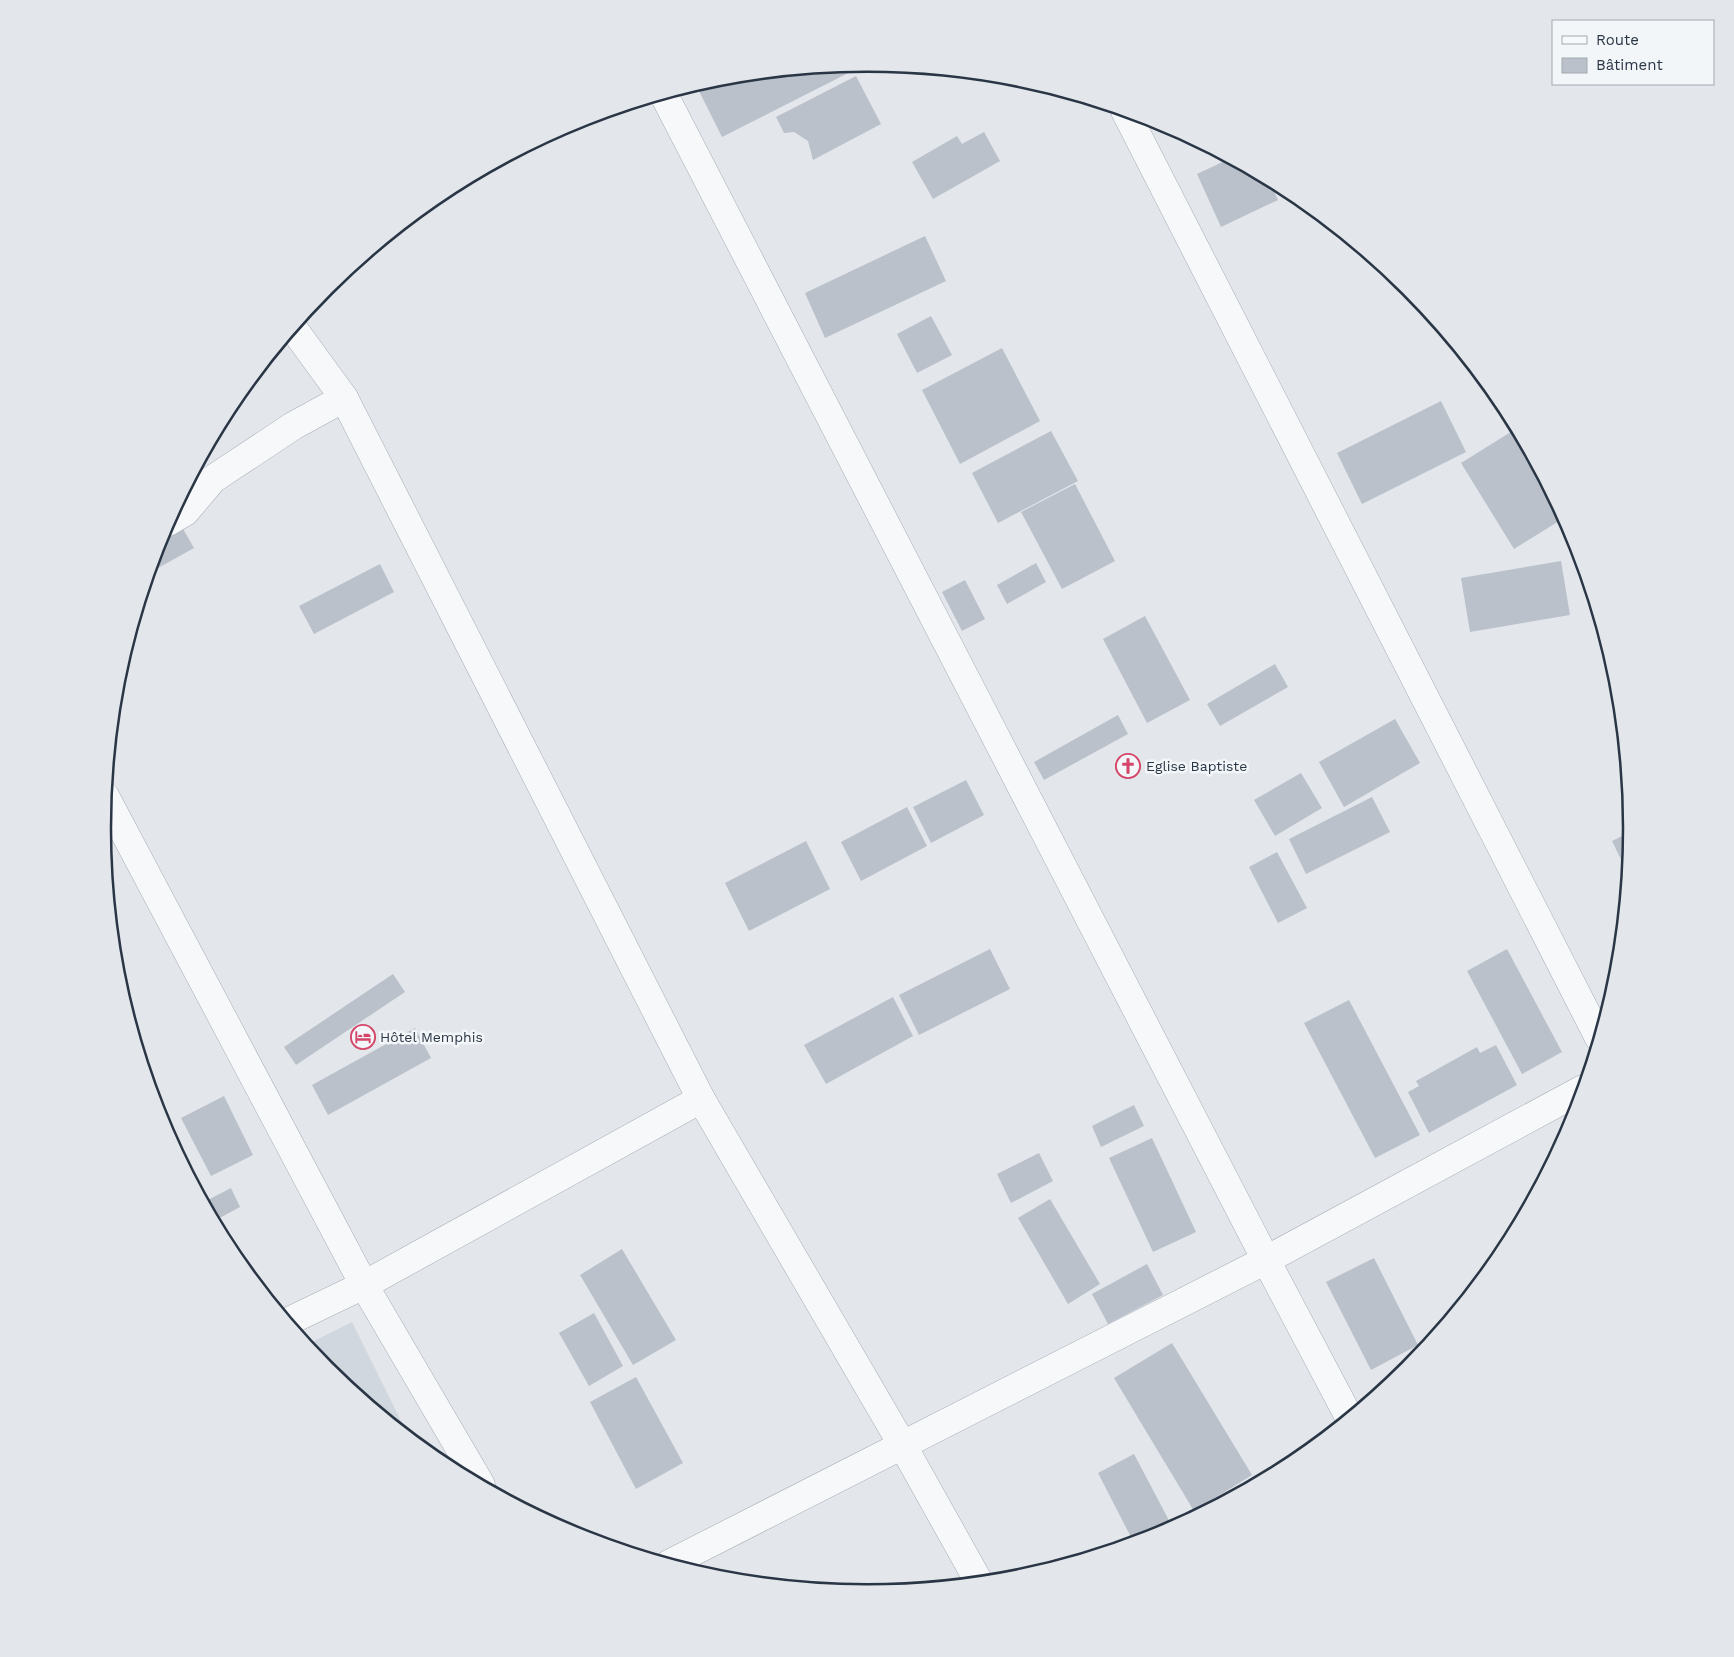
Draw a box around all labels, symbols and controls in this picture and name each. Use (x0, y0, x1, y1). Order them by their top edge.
legend (1552, 20, 1714, 85)
text: Route (1596, 31, 1639, 49)
text: Bâtiment (1596, 56, 1663, 74)
church icon: Eglise Baptiste (1115, 753, 1141, 779)
place label: Eglise Baptiste (1146, 758, 1247, 774)
hotel icon: Hôtel Memphis (350, 1024, 376, 1050)
place label: Hôtel Memphis (380, 1029, 483, 1045)

